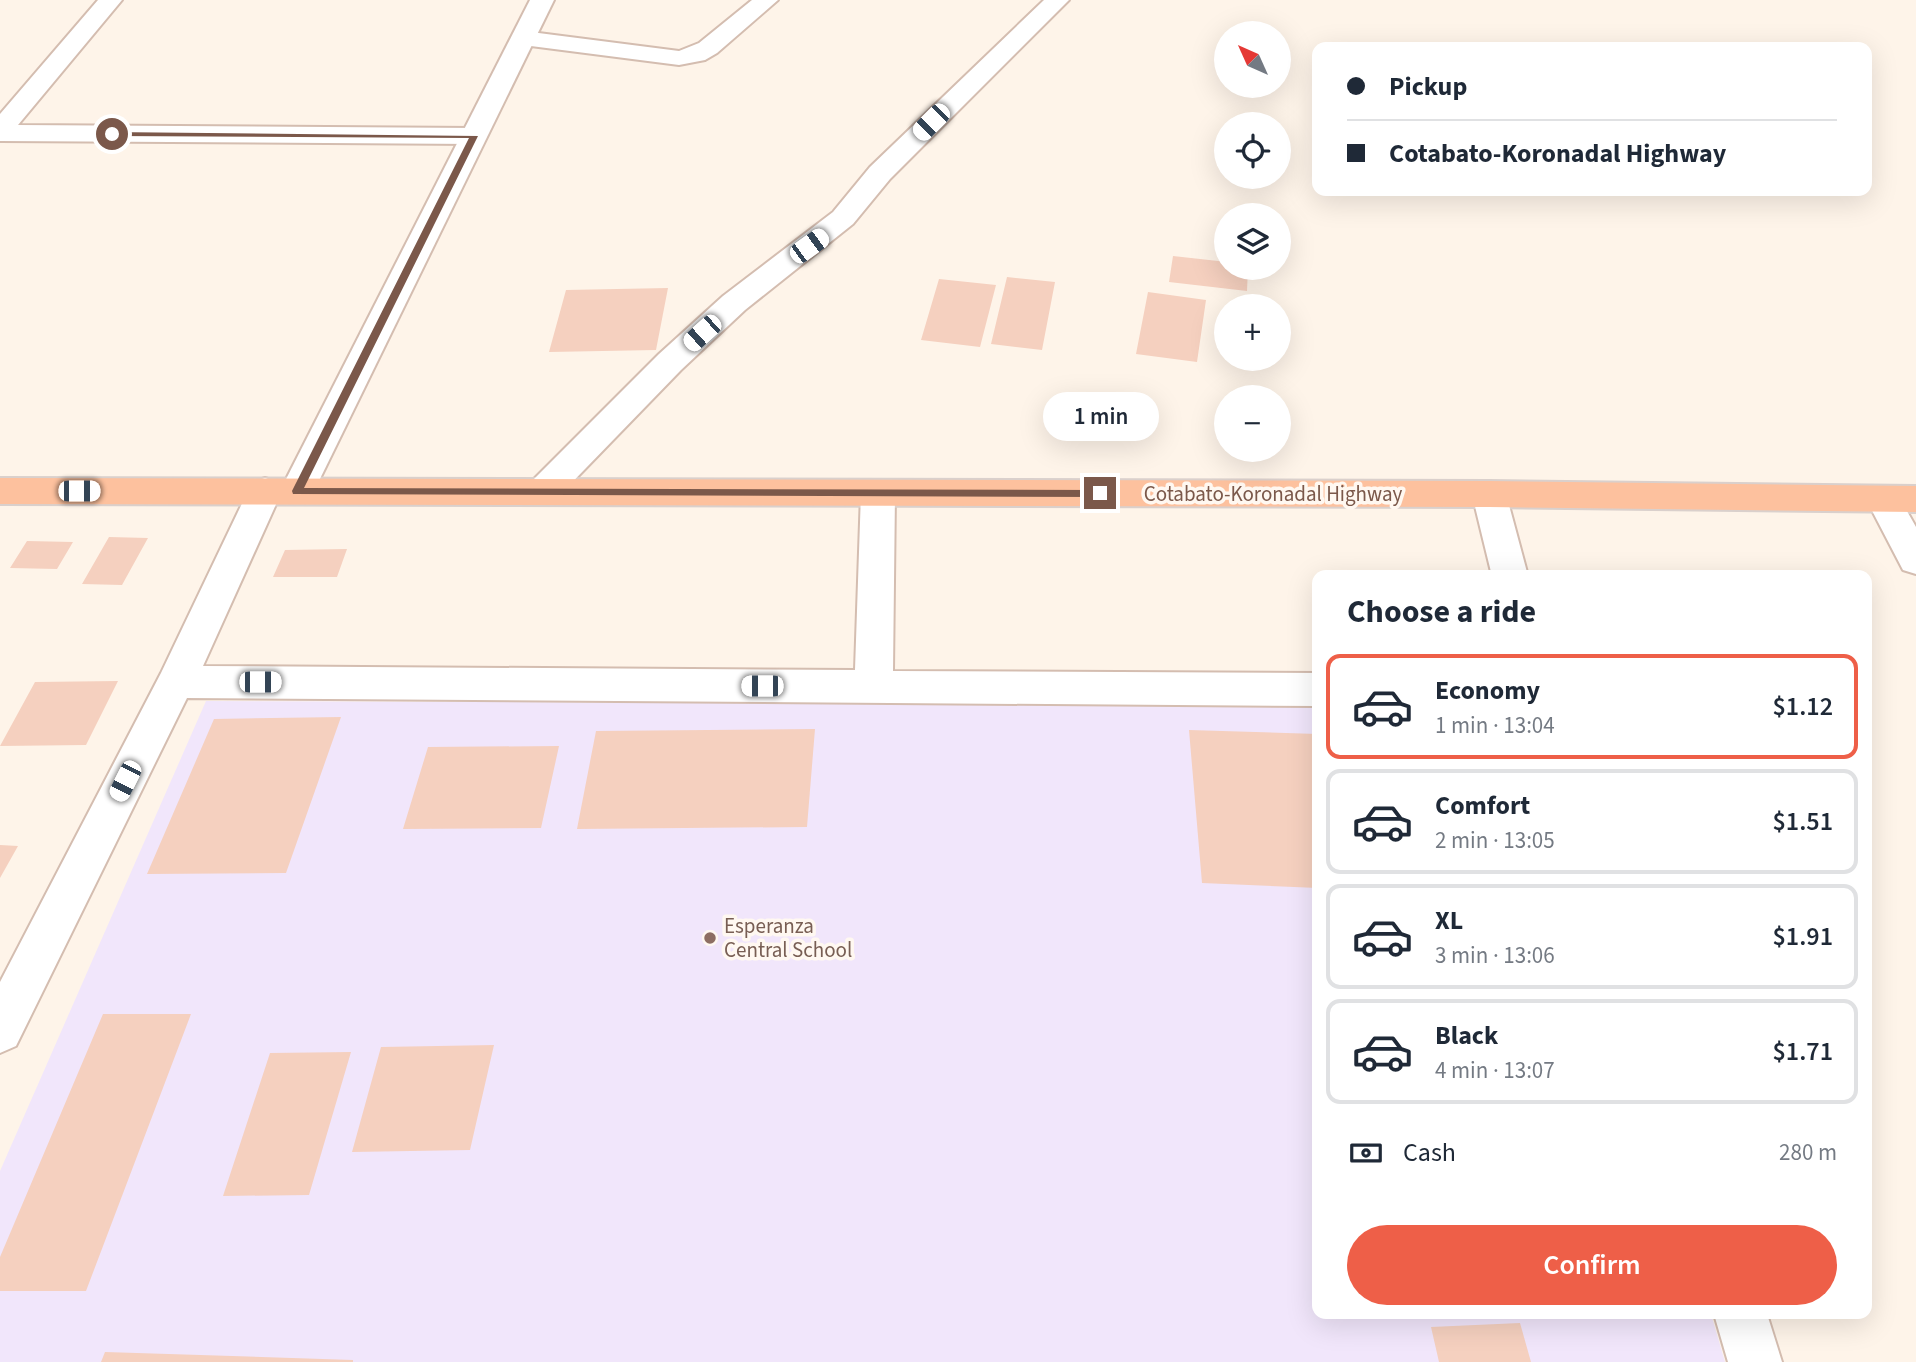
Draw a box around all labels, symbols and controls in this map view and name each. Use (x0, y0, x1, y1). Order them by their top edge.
north arrow (1214, 21, 1292, 98)
map controls (1214, 21, 1291, 462)
text: Pickup (1389, 68, 1467, 105)
car (909, 100, 954, 144)
button: locate (1214, 112, 1291, 189)
route start (96, 118, 128, 150)
text: Cotabato-Koronadal Highway (1389, 135, 1726, 172)
button: layers (1214, 203, 1291, 280)
car (786, 225, 833, 267)
button: + (1214, 294, 1291, 371)
car (680, 311, 725, 355)
button: − (1214, 385, 1291, 462)
callout: 1 min (1042, 392, 1158, 440)
text: 1 min (1074, 400, 1128, 433)
route end (1084, 477, 1116, 509)
street label: Cotabato-Koronadal Highway (1144, 479, 1402, 509)
car (59, 481, 101, 502)
text: Choose a ride (1347, 589, 1536, 635)
car (240, 672, 282, 693)
text: Economy (1435, 672, 1540, 709)
icon: car (1351, 675, 1414, 738)
car (742, 676, 784, 697)
text: $1.12 (1772, 688, 1833, 725)
text: 1 min · 13:04 (1435, 709, 1555, 742)
car (107, 758, 144, 804)
text: Comfort (1435, 787, 1530, 824)
icon: car (1351, 790, 1414, 853)
text: $1.51 (1772, 803, 1833, 840)
text: 2 min · 13:05 (1435, 824, 1555, 857)
text: XL (1435, 902, 1463, 939)
icon: car (1351, 905, 1414, 968)
place label: Esperanza Central School (724, 911, 852, 965)
text: $1.91 (1772, 918, 1833, 955)
marker: Esperanza Central School (702, 930, 718, 946)
text: 3 min · 13:06 (1435, 939, 1555, 972)
text: Black (1435, 1017, 1498, 1054)
icon: car (1351, 1020, 1414, 1083)
text: $1.71 (1772, 1033, 1833, 1070)
text: 4 min · 13:07 (1435, 1054, 1555, 1087)
icon: cash (1347, 1134, 1385, 1172)
text: Cash (1403, 1134, 1456, 1171)
text: 280 m (1779, 1136, 1837, 1169)
button: Confirm (1347, 1225, 1837, 1305)

